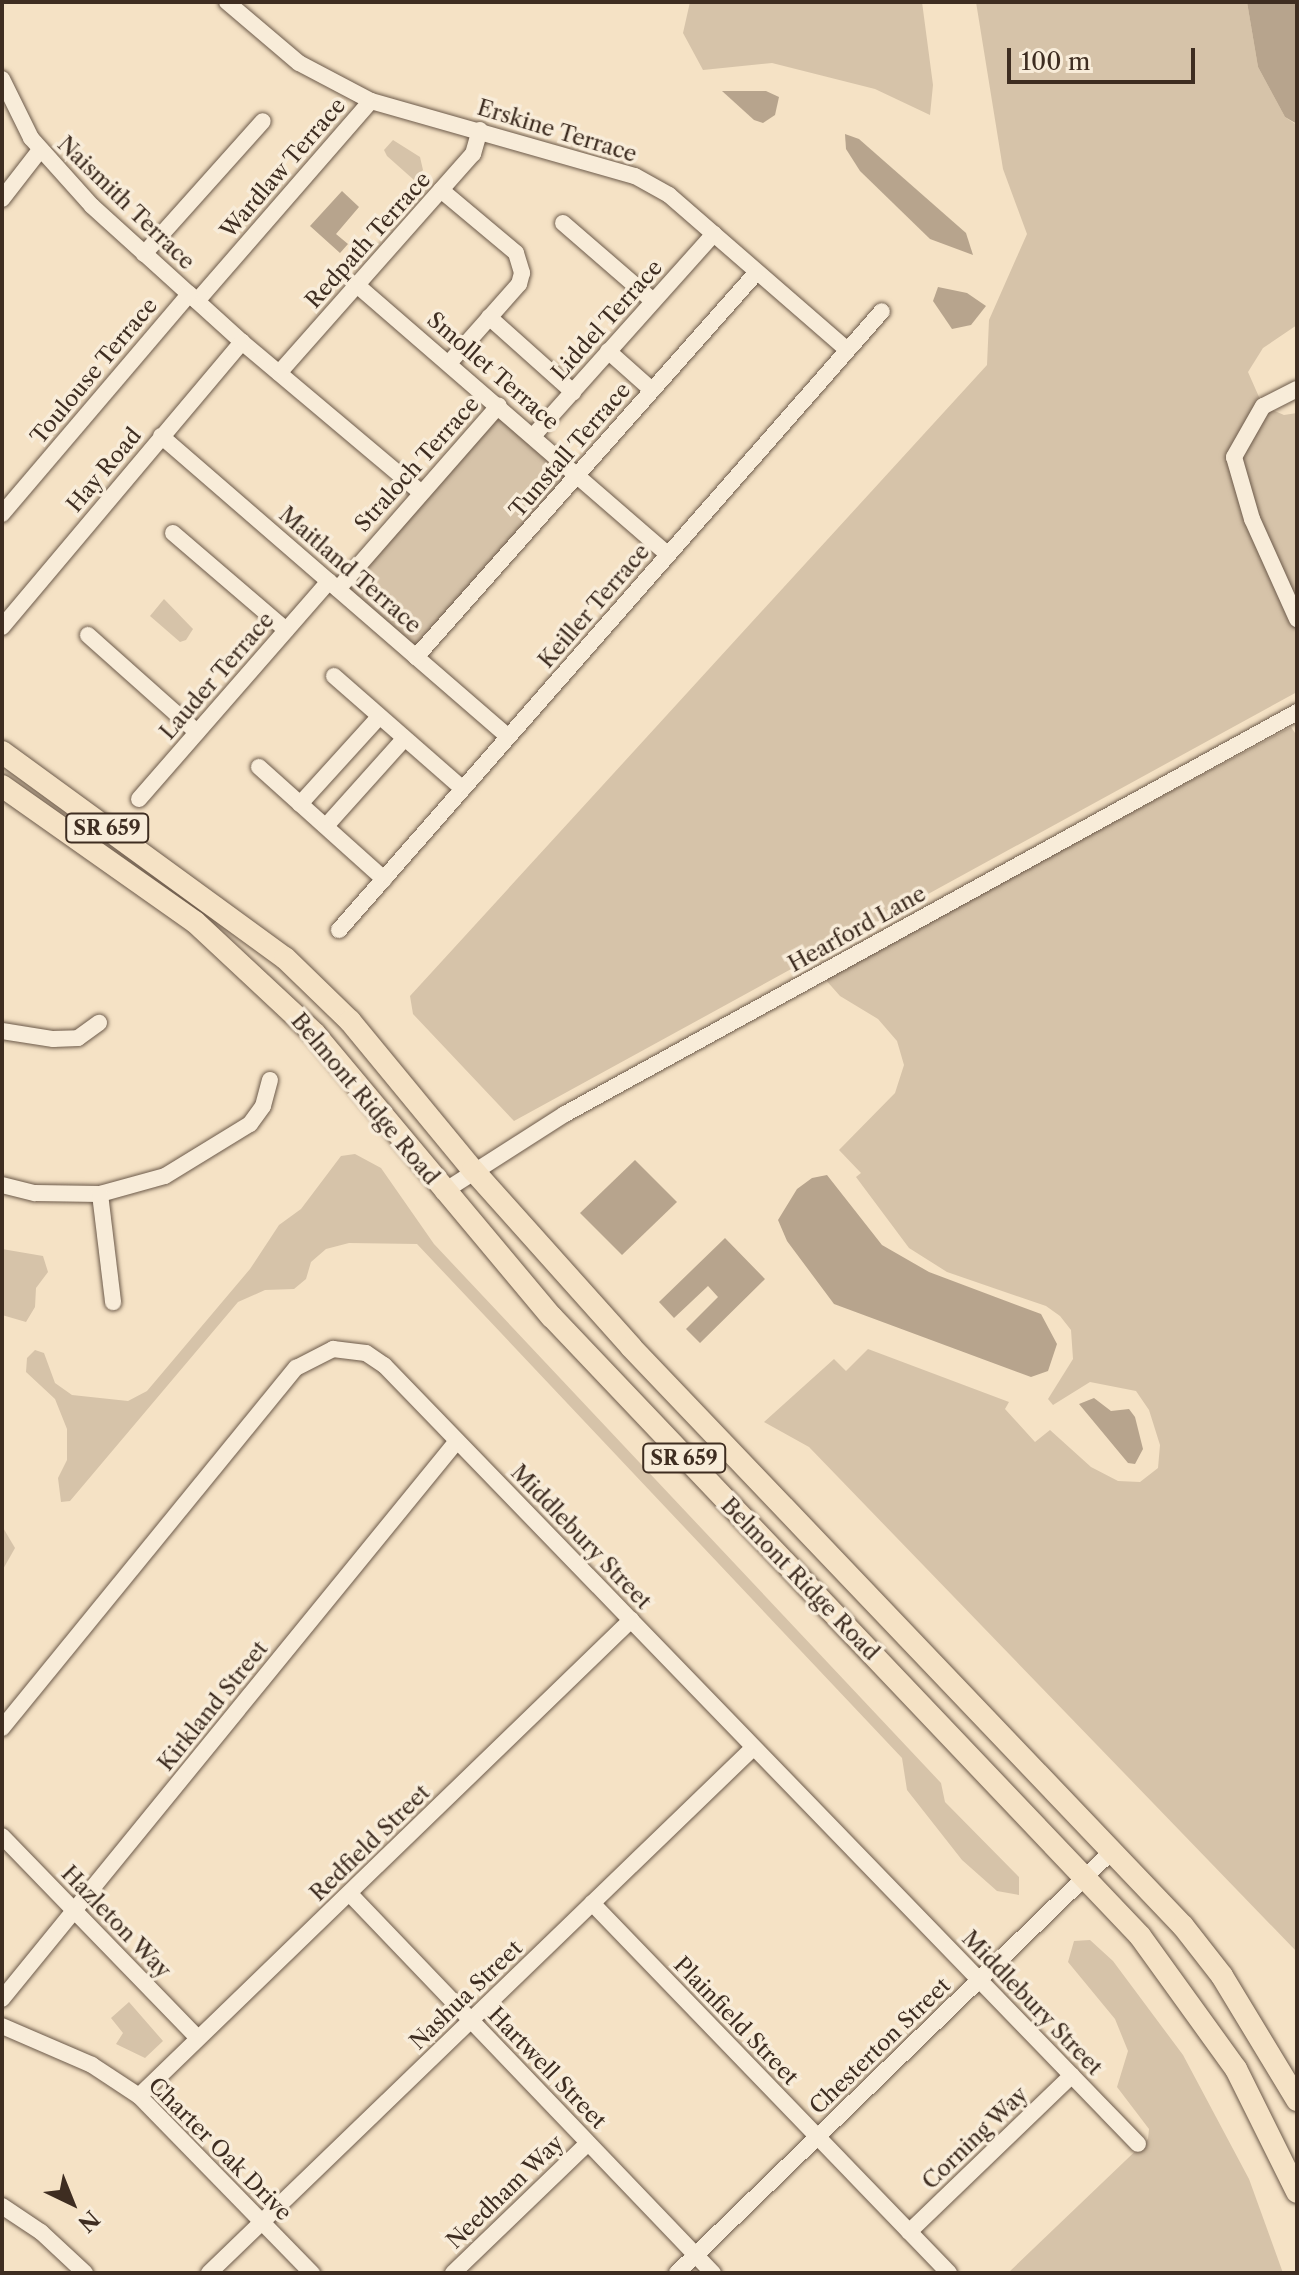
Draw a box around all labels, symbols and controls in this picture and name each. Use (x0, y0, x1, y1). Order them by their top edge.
scale bar (1011, 32, 1199, 82)
text: 100 m (1021, 47, 1090, 76)
street label: Wardlaw Terrace (215, 92, 351, 244)
street label: Erskine Terrace (474, 94, 640, 168)
street label: Naismith Terrace (52, 131, 200, 275)
street label: Redpath Terrace (300, 166, 436, 314)
street label: Liddel Terrace (546, 254, 668, 386)
street label: Toulouse Terrace (25, 292, 163, 450)
street label: Smollet Terrace (421, 306, 565, 436)
street label: Tunstall Terrace (504, 377, 636, 523)
street label: Straloch Terrace (349, 391, 485, 537)
street label: Hay Road (61, 422, 147, 518)
street label: Maitland Terrace (273, 501, 427, 639)
street label: Keiller Terrace (533, 538, 655, 674)
street label: Lauder Terrace (154, 607, 280, 745)
road number: SR 659 (63, 812, 151, 844)
street label: Hearford Lane (784, 880, 930, 978)
street label: Belmont Ridge Road (286, 1008, 444, 1190)
road number: SR 659 (640, 1442, 728, 1474)
street label: Middlebury Street (505, 1459, 657, 1615)
street label: Belmont Ridge Road (716, 1492, 884, 1666)
street label: Kirkland Street (153, 1636, 273, 1776)
street label: Redfield Street (305, 1779, 435, 1907)
street label: Hazleton Way (56, 1860, 176, 1984)
street label: Middlebury Street (956, 1925, 1108, 2081)
street label: Nashua Street (404, 1935, 528, 2055)
street label: Plainfield Street (668, 1952, 804, 2090)
street label: Chesterton Street (804, 1972, 956, 2120)
street label: Hartwell Street (482, 2002, 612, 2134)
street label: Charter Oak Drive (143, 2072, 297, 2226)
street label: Corning Way (917, 2081, 1033, 2195)
street label: Needham Way (441, 2129, 569, 2255)
north arrow (32, 2163, 112, 2243)
text: N (73, 2205, 105, 2237)

